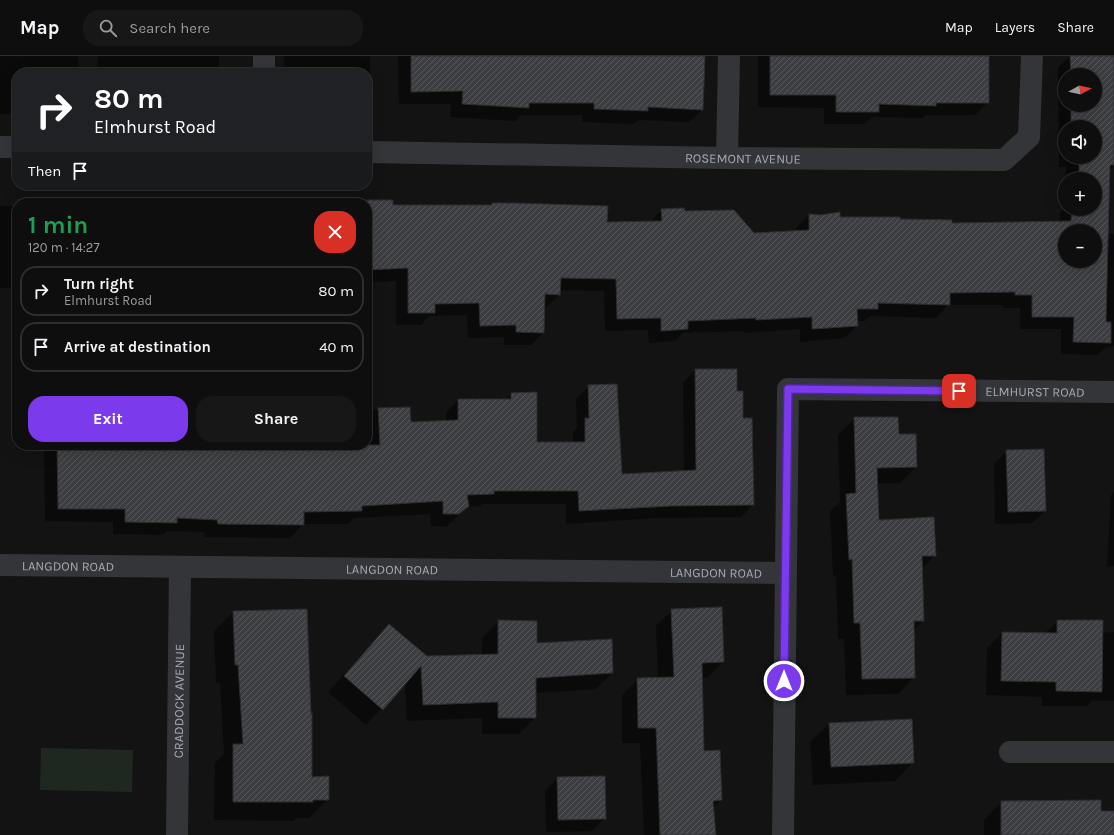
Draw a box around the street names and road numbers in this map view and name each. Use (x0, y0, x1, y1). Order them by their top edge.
street label: ROSEMONT AVENUE (685, 150, 801, 167)
street label: ELMHURST ROAD (985, 384, 1085, 400)
street label: LANGDON ROAD (22, 558, 114, 574)
street label: LANGDON ROAD (346, 562, 438, 577)
street label: LANGDON ROAD (670, 565, 762, 581)
street label: CRADDOCK AVENUE (171, 644, 187, 758)

